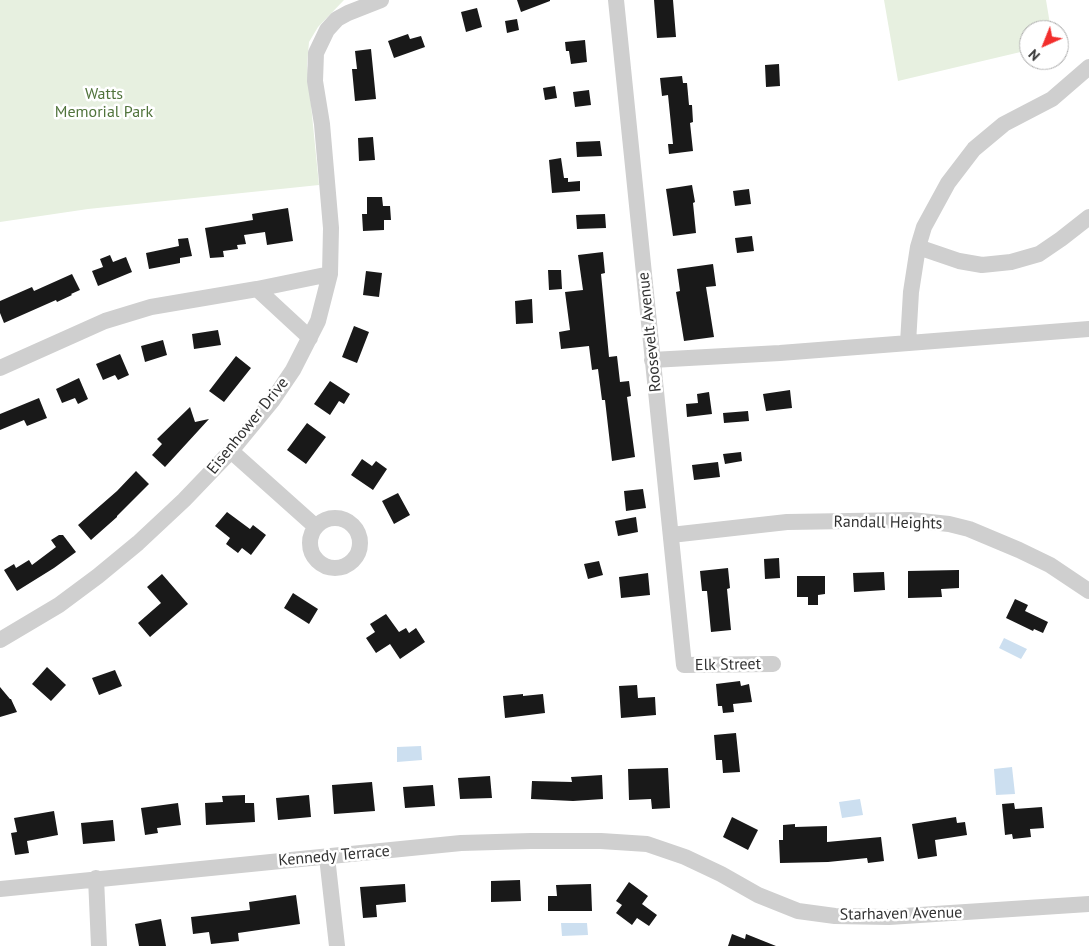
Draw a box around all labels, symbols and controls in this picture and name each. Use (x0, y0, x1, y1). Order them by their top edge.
north arrow (1019, 20, 1069, 70)
text: N (1025, 45, 1044, 65)
park label: Watts Memorial Park (55, 84, 153, 122)
street label: Roosevelt Avenue (634, 271, 666, 393)
street label: Eisenhower Drive (203, 374, 293, 478)
street label: Randall Heights (833, 512, 943, 534)
street label: Elk Street (695, 655, 761, 675)
street label: Kennedy Terrace (277, 842, 391, 870)
street label: Starhaven Avenue (840, 903, 962, 925)

